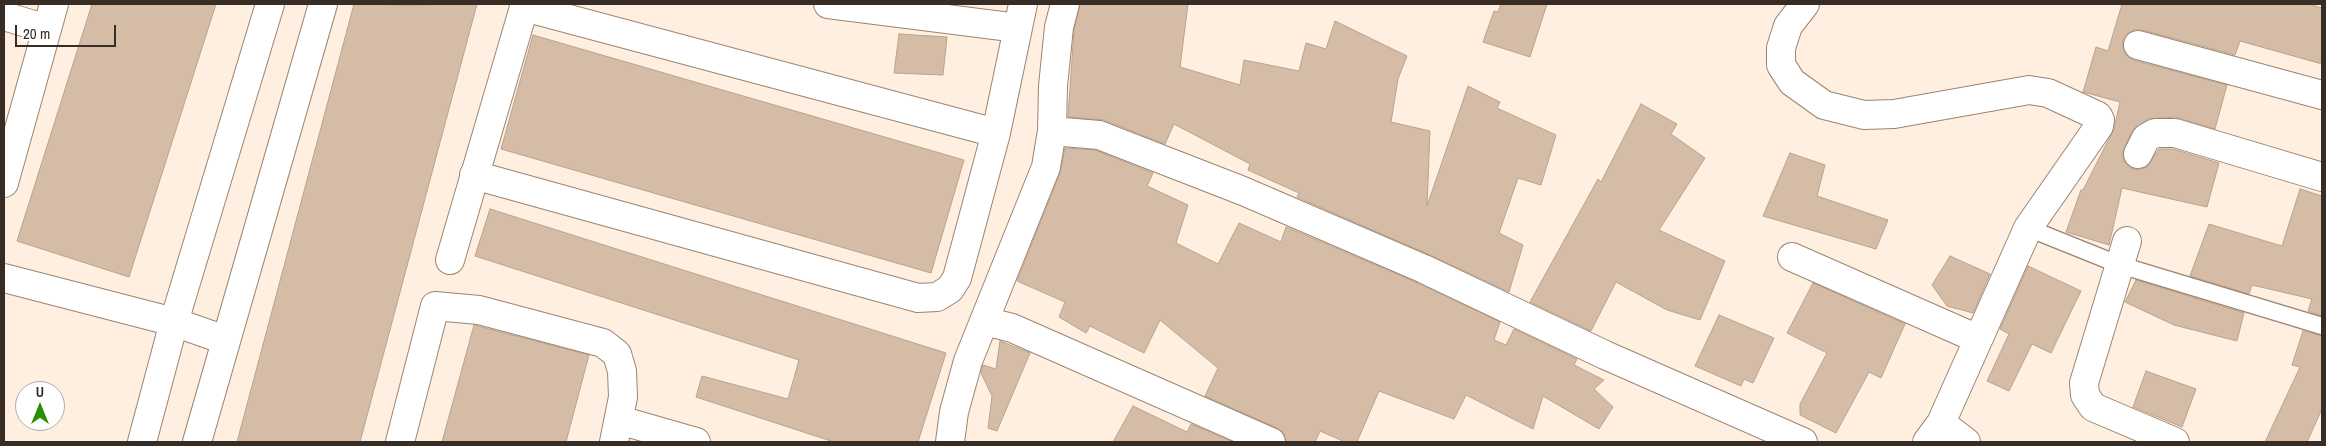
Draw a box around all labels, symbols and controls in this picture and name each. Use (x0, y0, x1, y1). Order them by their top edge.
scale bar (18, 15, 119, 47)
text: 20 m (23, 23, 50, 44)
north arrow (15, 381, 65, 431)
text: U (36, 383, 44, 401)

